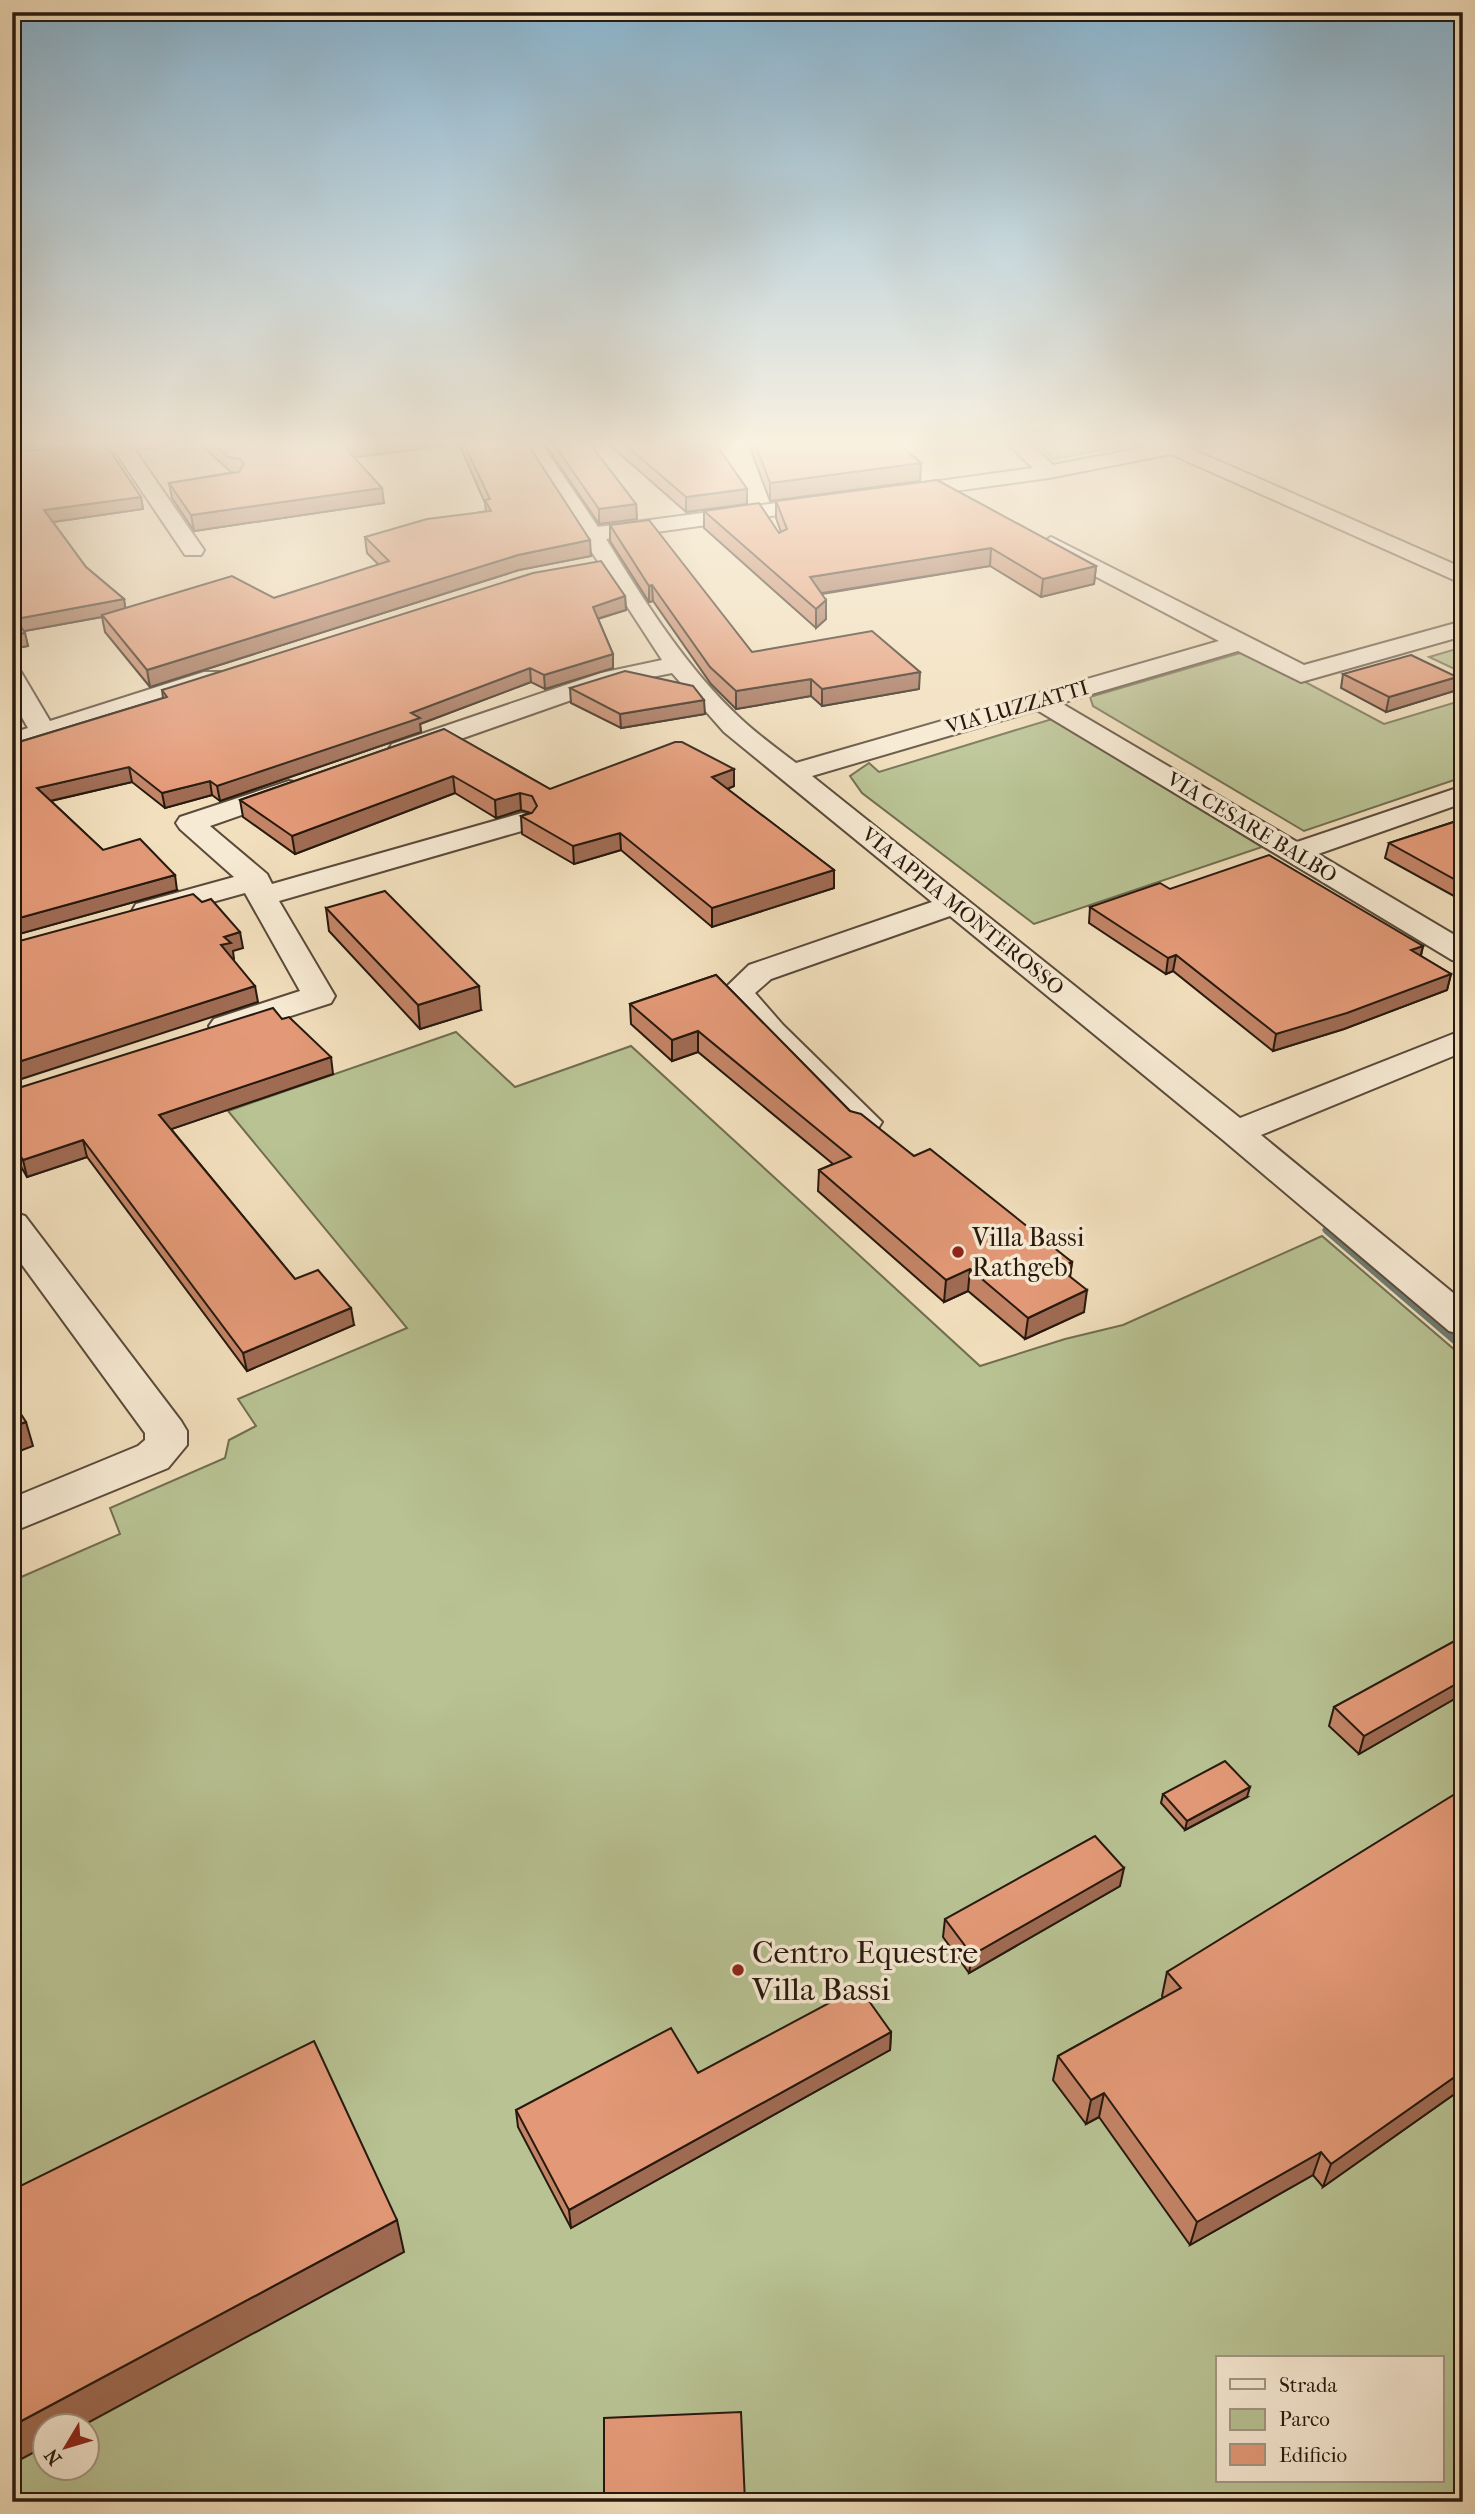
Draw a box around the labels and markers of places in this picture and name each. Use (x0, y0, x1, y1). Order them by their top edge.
place label: Villa Bassi Rathgeb (971, 1222, 1085, 1283)
marker: Villa Bassi Rathgeb (950, 1244, 966, 1260)
place label: Centro Equestre Villa Bassi (751, 1934, 978, 2008)
marker: Centro Equestre Villa Bassi (730, 1962, 746, 1978)

